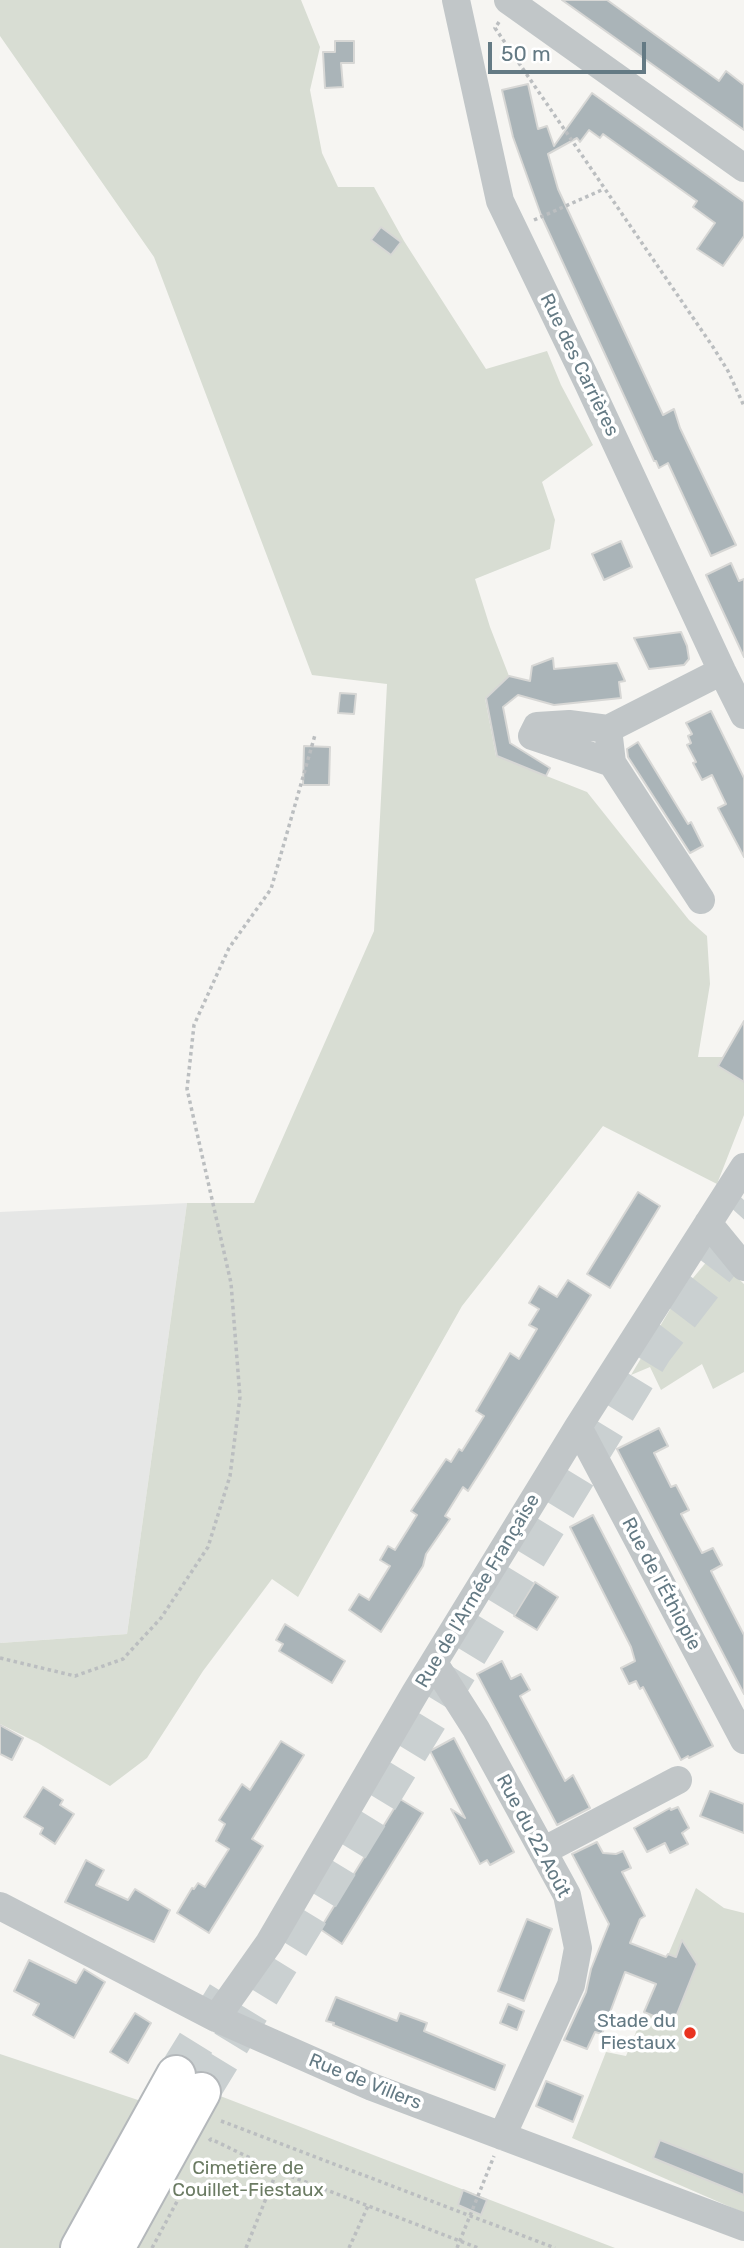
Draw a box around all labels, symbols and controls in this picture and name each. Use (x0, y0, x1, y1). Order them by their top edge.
scale bar (492, 28, 650, 72)
text: 50 m (501, 41, 551, 66)
street label: Rue des Carrières (535, 290, 623, 440)
street label: Rue de l'Armée Française (411, 1490, 545, 1692)
street label: Rue de l'Éthiopie (616, 1514, 706, 1654)
street label: Rue du 22 Août (491, 1771, 575, 1901)
place label: Stade du Fiestaux (597, 2011, 676, 2055)
marker: Stade du Fiestaux (682, 2025, 698, 2041)
street label: Rue de Villers (305, 2049, 425, 2115)
park label: Cimetière de Couillet-Fiestaux (172, 2158, 324, 2202)

